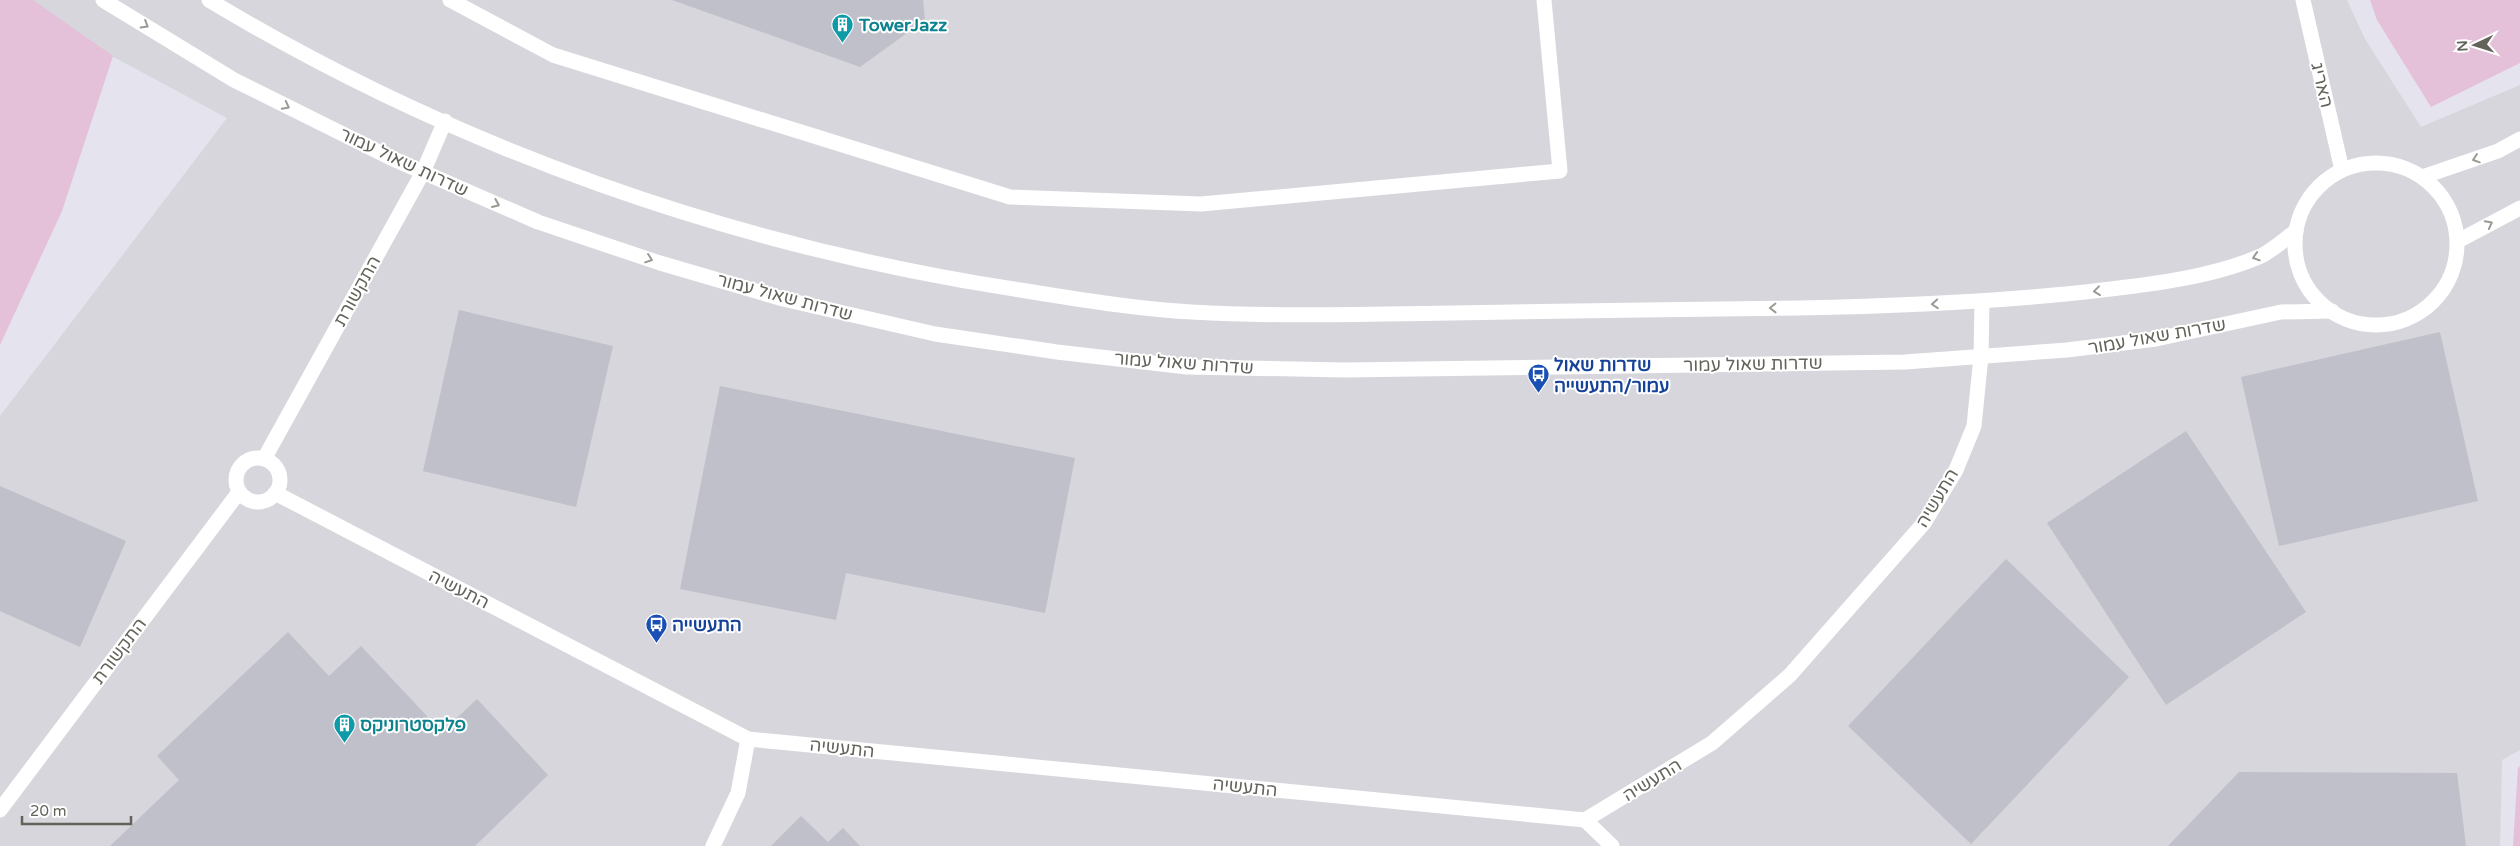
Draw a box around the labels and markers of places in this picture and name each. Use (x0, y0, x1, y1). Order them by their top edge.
building icon: TowerJazz (831, 13, 855, 44)
place label: TowerJazz (858, 14, 947, 36)
place label: שדרות שאול עמור/התעשייה (1554, 354, 1669, 397)
bus stop icon: שדרות שאול עמור/התעשייה (1526, 363, 1550, 394)
bus stop icon: התעשייה (644, 613, 668, 644)
place label: התעשייה (672, 614, 742, 636)
building icon: פלקסטרוניקס (332, 713, 356, 744)
place label: פלקסטרוניקס (360, 714, 466, 736)

